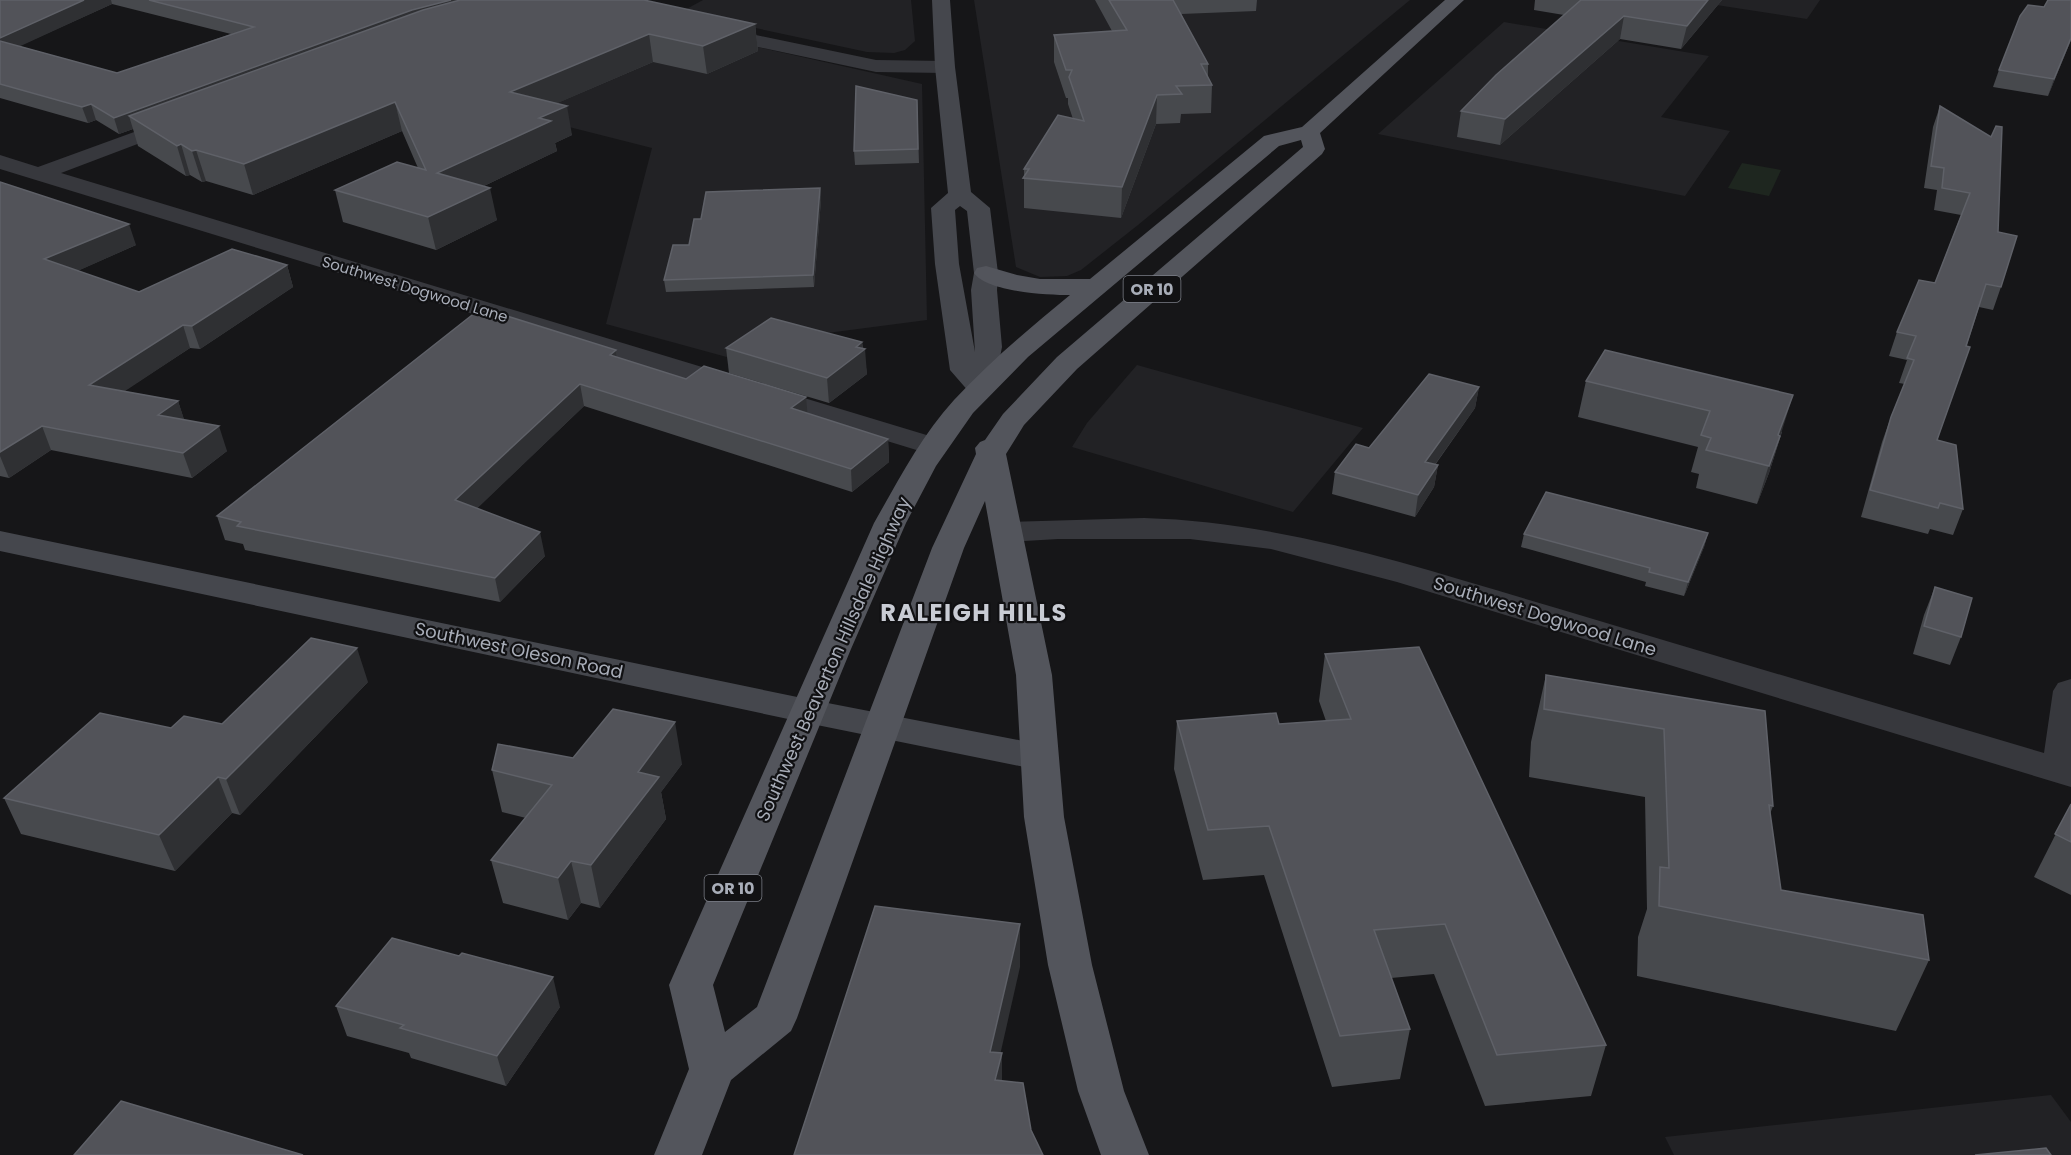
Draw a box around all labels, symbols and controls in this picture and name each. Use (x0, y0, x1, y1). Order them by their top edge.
street label: Southwest Dogwood Lane (319, 251, 511, 327)
road number: OR 10 (1124, 276, 1180, 302)
street label: Southwest Beaverton Hillsdale Highway (750, 493, 916, 825)
street label: Southwest Dogwood Lane (1430, 570, 1660, 662)
district label: RALEIGH HILLS (880, 596, 1068, 629)
street label: Southwest Oleson Road (413, 616, 625, 684)
road number: OR 10 (704, 875, 762, 901)

